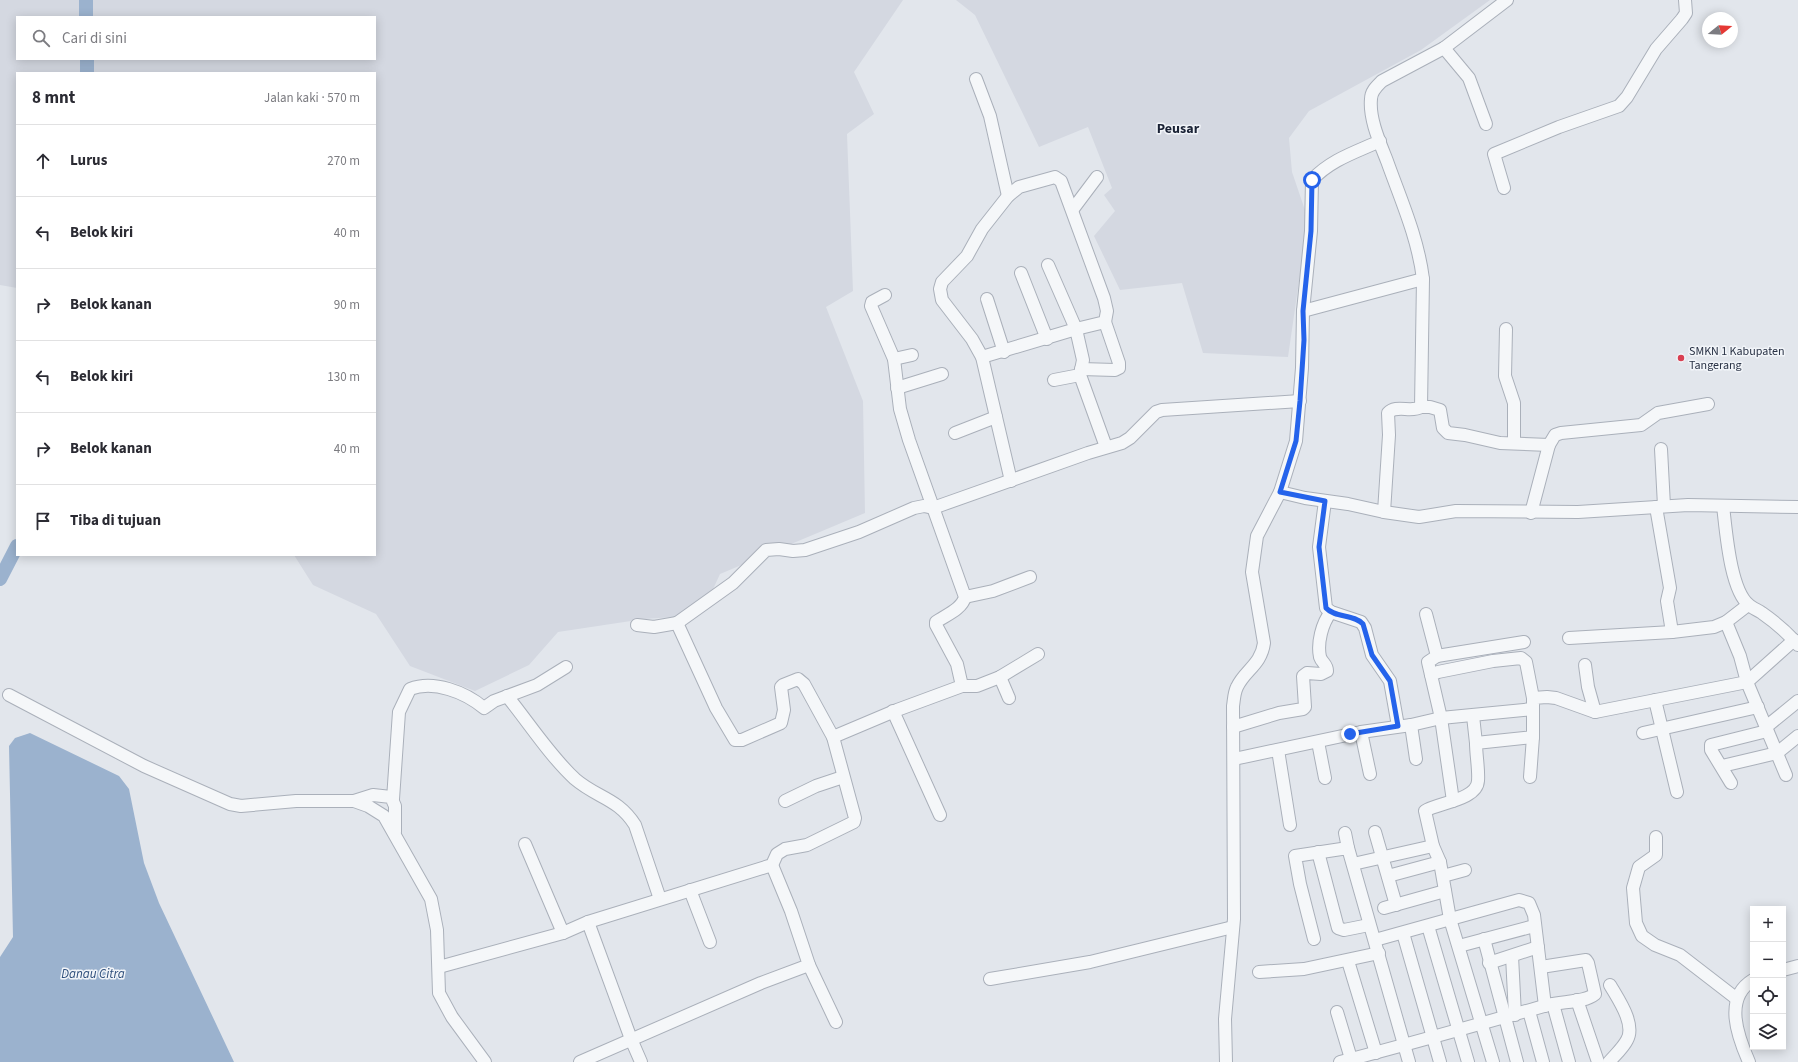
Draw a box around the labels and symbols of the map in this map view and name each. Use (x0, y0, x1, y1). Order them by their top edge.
north arrow (1702, 12, 1738, 48)
district label: Peusar (1157, 119, 1200, 139)
route start (1303, 171, 1321, 189)
place label: SMKN 1 Kabupaten Tangerang (1689, 343, 1785, 374)
marker: SMKN 1 Kabupaten Tangerang (1676, 353, 1686, 363)
route end (1341, 725, 1359, 743)
water label: Danau Citra (61, 965, 125, 983)

